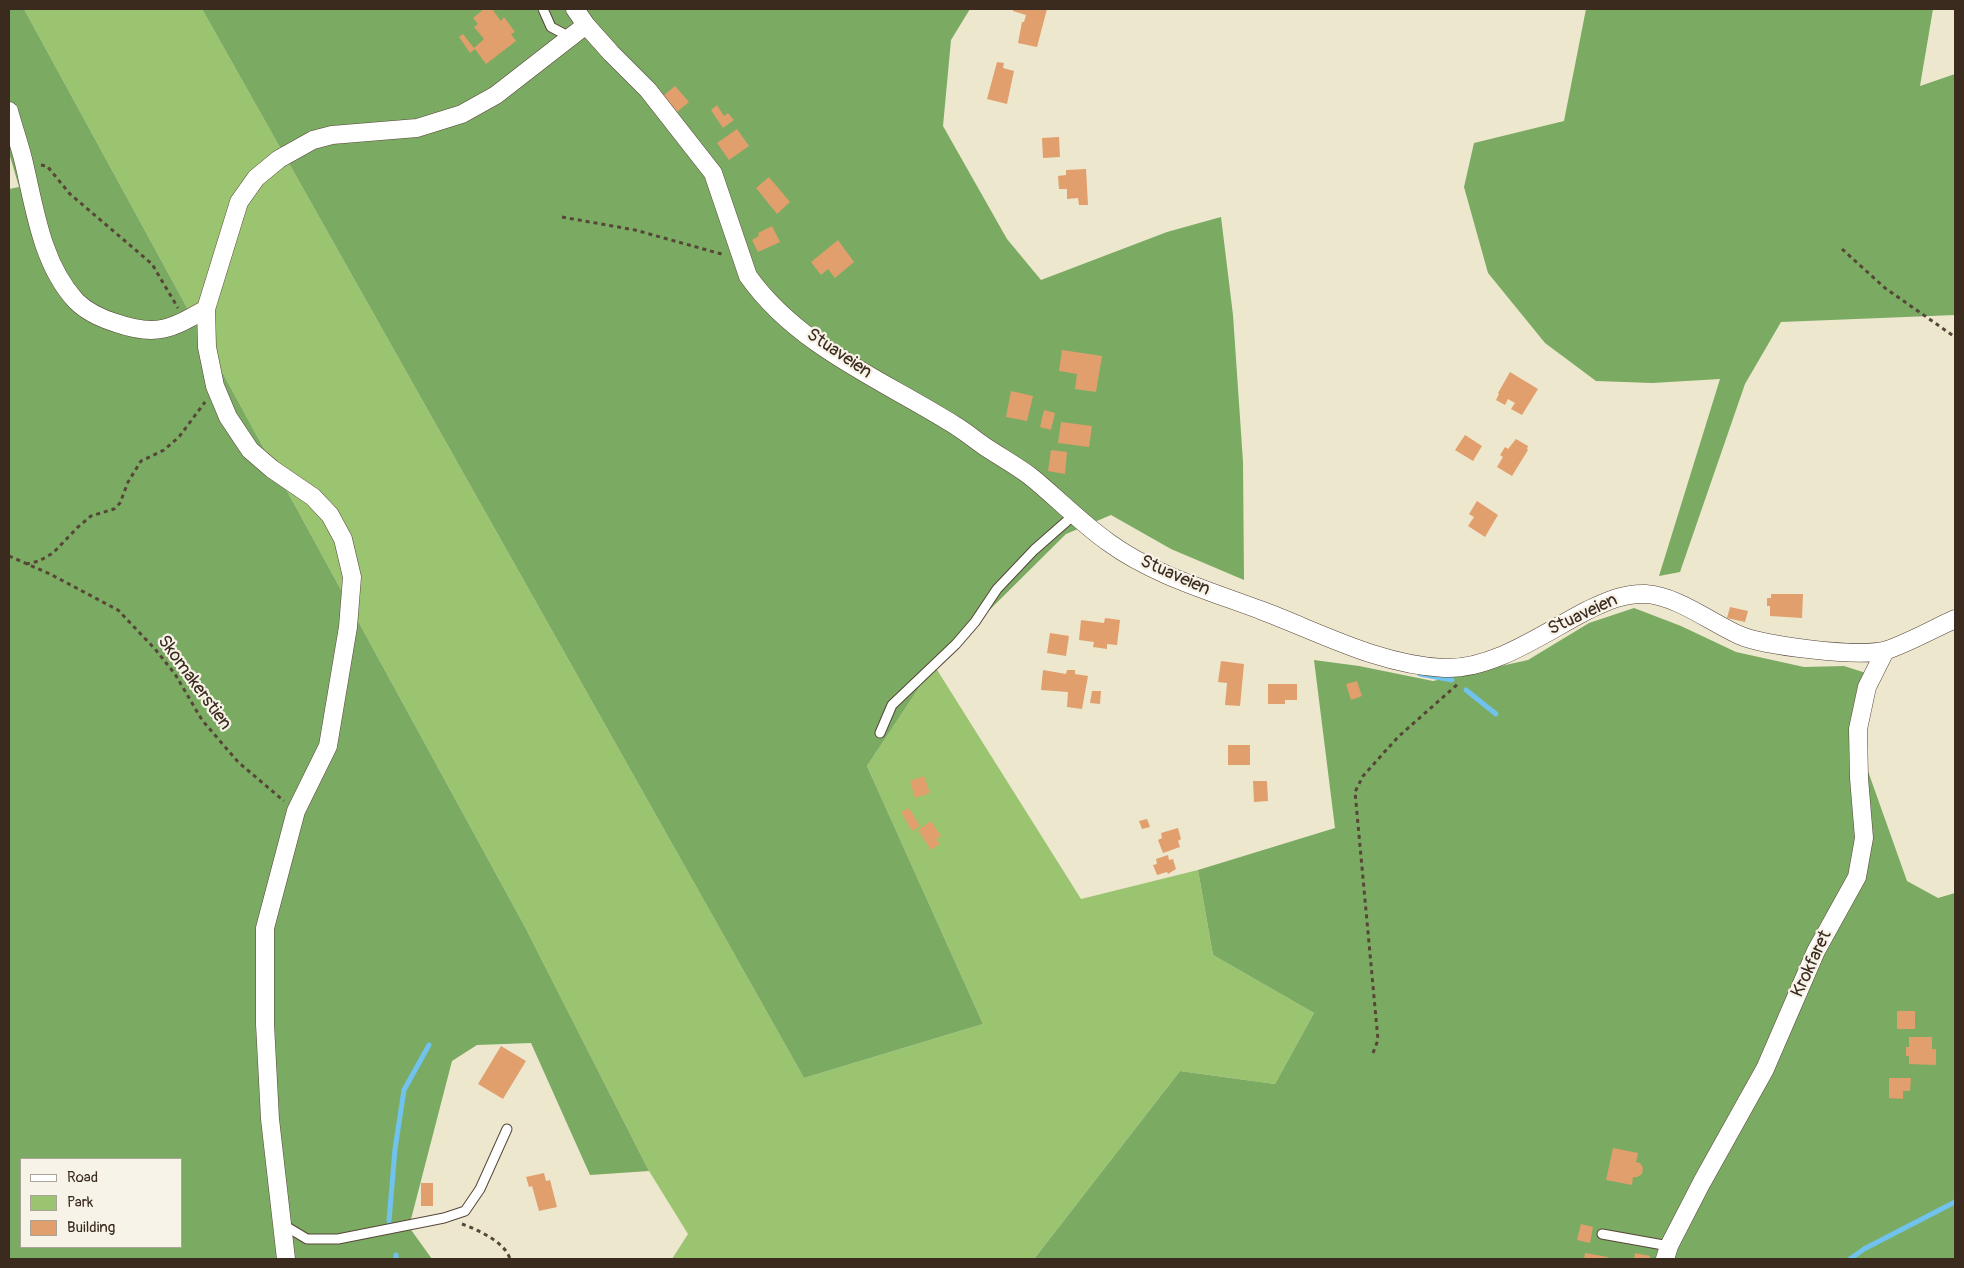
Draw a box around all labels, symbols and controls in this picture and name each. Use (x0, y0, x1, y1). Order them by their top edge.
street label: Stuaveien (802, 324, 876, 384)
street label: Stuaveien (1137, 551, 1213, 601)
street label: Stuaveien (1545, 590, 1621, 640)
street label: Skomakerstien (152, 632, 236, 734)
street label: Krokfaret (1787, 927, 1837, 1001)
legend (20, 1158, 182, 1248)
text: Road (67, 1168, 98, 1187)
text: Park (67, 1193, 93, 1212)
text: Building (67, 1218, 115, 1237)

